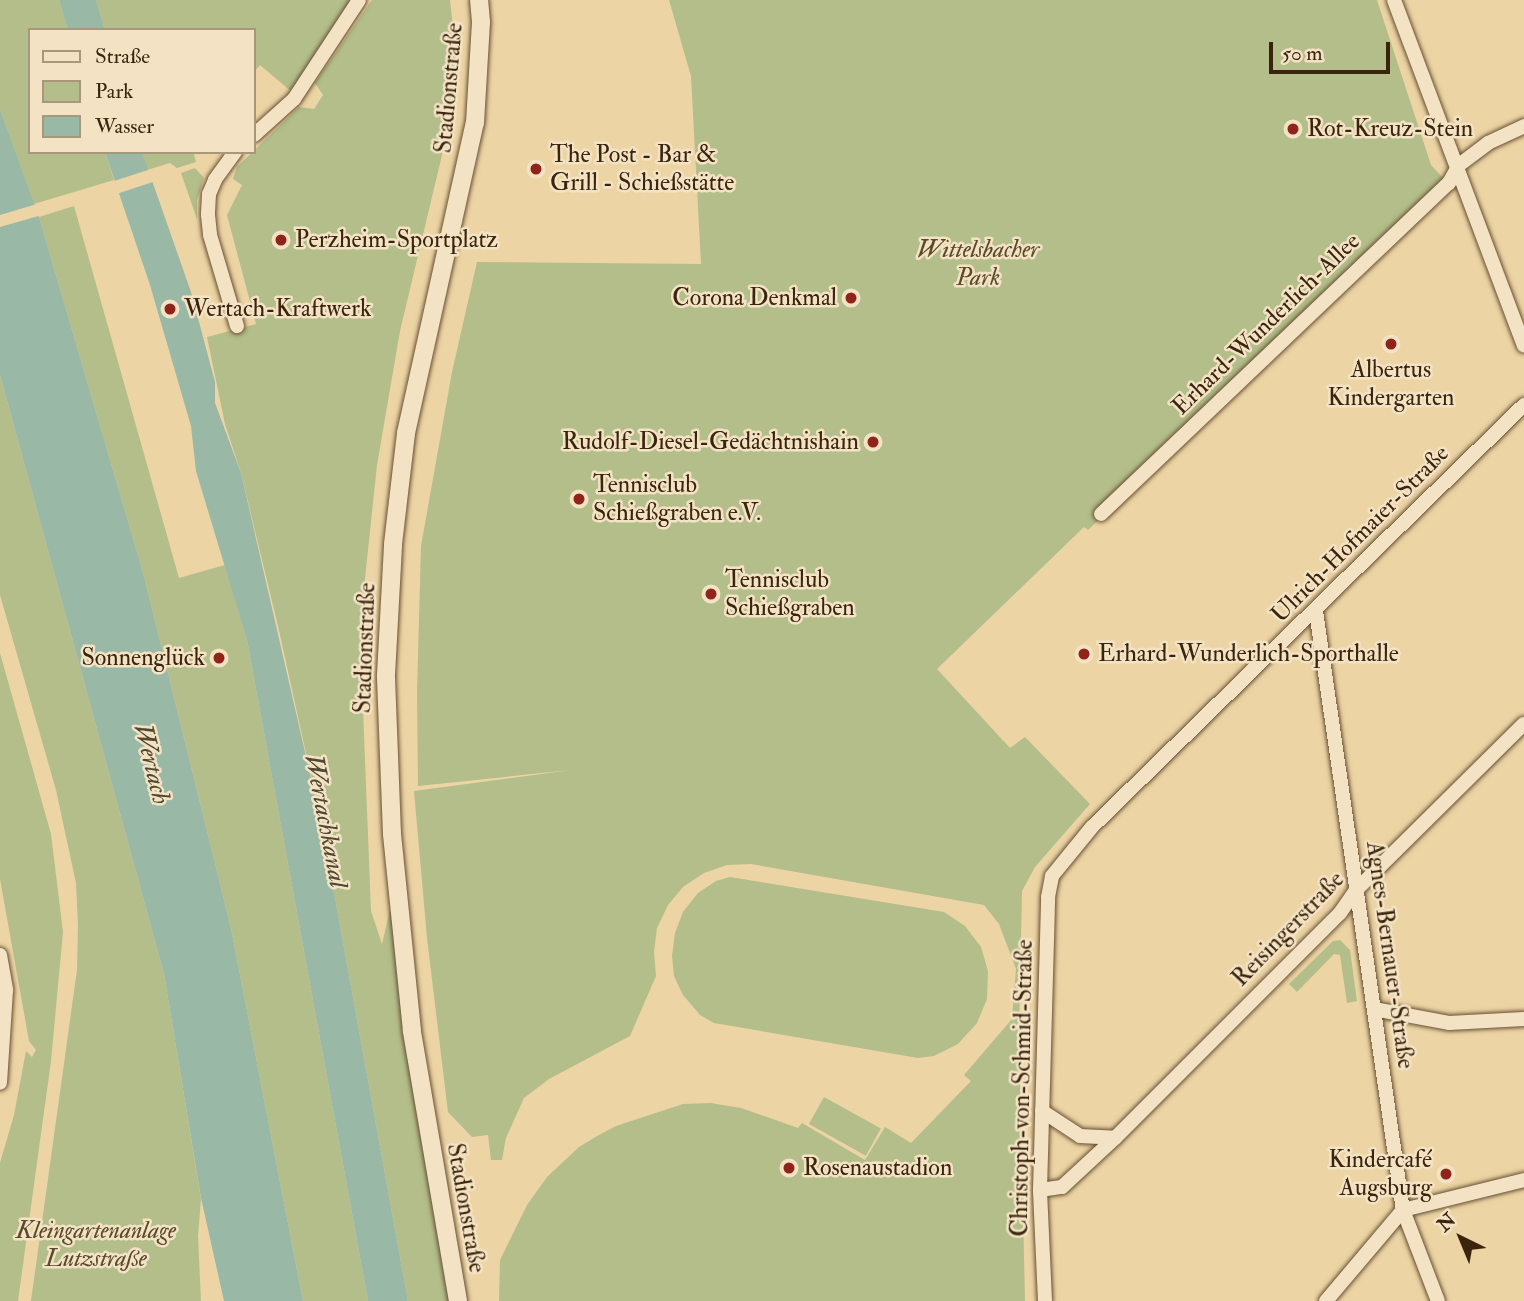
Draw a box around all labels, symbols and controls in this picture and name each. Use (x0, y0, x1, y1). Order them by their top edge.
street label: Stadionstraße (429, 22, 469, 154)
legend (28, 28, 256, 154)
scale bar (1272, 28, 1393, 72)
text: 50 m (1282, 40, 1323, 67)
text: Straße (95, 43, 150, 70)
text: Park (95, 78, 133, 105)
text: Wasser (95, 113, 154, 140)
place label: Rot-Kreuz-Stein (1307, 115, 1473, 143)
marker: Rot-Kreuz-Stein (1285, 121, 1301, 137)
place label: The Post - Bar & Grill - Schießstätte (550, 141, 734, 197)
marker: The Post - Bar & Grill - Schießstätte (528, 161, 544, 177)
place label: Perzheim-Sportplatz (295, 226, 498, 254)
street label: Erhard-Wunderlich-Allee (1166, 227, 1366, 421)
marker: Perzheim-Sportplatz (273, 232, 289, 248)
park label: Wittelsbacher Park (917, 236, 1039, 292)
place label: Corona Denkmal (672, 284, 837, 312)
marker: Corona Denkmal (843, 290, 859, 306)
place label: Wertach-Kraftwerk (184, 295, 371, 323)
marker: Wertach-Kraftwerk (162, 301, 178, 317)
marker: Albertus Kindergarten (1383, 336, 1399, 352)
place label: Albertus Kindergarten (1328, 356, 1454, 412)
place label: Rudolf-Diesel-Gedächtnishain (562, 428, 859, 456)
marker: Rudolf-Diesel-Gedächtnishain (865, 434, 881, 450)
street label: Ulrich-Hofmaier-Straße (1265, 439, 1455, 629)
place label: Tennisclub Schießgraben e.V. (593, 471, 761, 527)
marker: Tennisclub Schießgraben e.V. (571, 491, 587, 507)
place label: Tennisclub Schießgraben (725, 566, 855, 622)
street label: Stadionstraße (348, 582, 382, 714)
marker: Tennisclub Schießgraben (703, 586, 719, 602)
place label: Erhard-Wunderlich-Sporthalle (1098, 640, 1399, 668)
place label: Sonnenglück (81, 644, 205, 672)
marker: Erhard-Wunderlich-Sporthalle (1076, 646, 1092, 662)
marker: Sonnenglück (211, 650, 227, 666)
water label: Wertach (126, 720, 176, 808)
water label: Wertachkanal (297, 752, 353, 890)
street label: Agnes-Bernauer-Straße (1360, 839, 1420, 1071)
street label: Reisingerstraße (1226, 865, 1350, 993)
street label: Christoph-von-Schmid-Straße (1005, 939, 1039, 1237)
street label: Stadionstraße (440, 1141, 492, 1275)
place label: Kindercafé Augsburg (1329, 1146, 1432, 1202)
place label: Rosenaustadion (803, 1154, 952, 1182)
marker: Rosenaustadion (781, 1160, 797, 1176)
marker: Kindercafé Augsburg (1438, 1166, 1454, 1182)
north arrow (1426, 1203, 1496, 1273)
text: N (1432, 1208, 1461, 1237)
park label: Kleingartenanlage Lutzstraße (16, 1217, 176, 1273)

